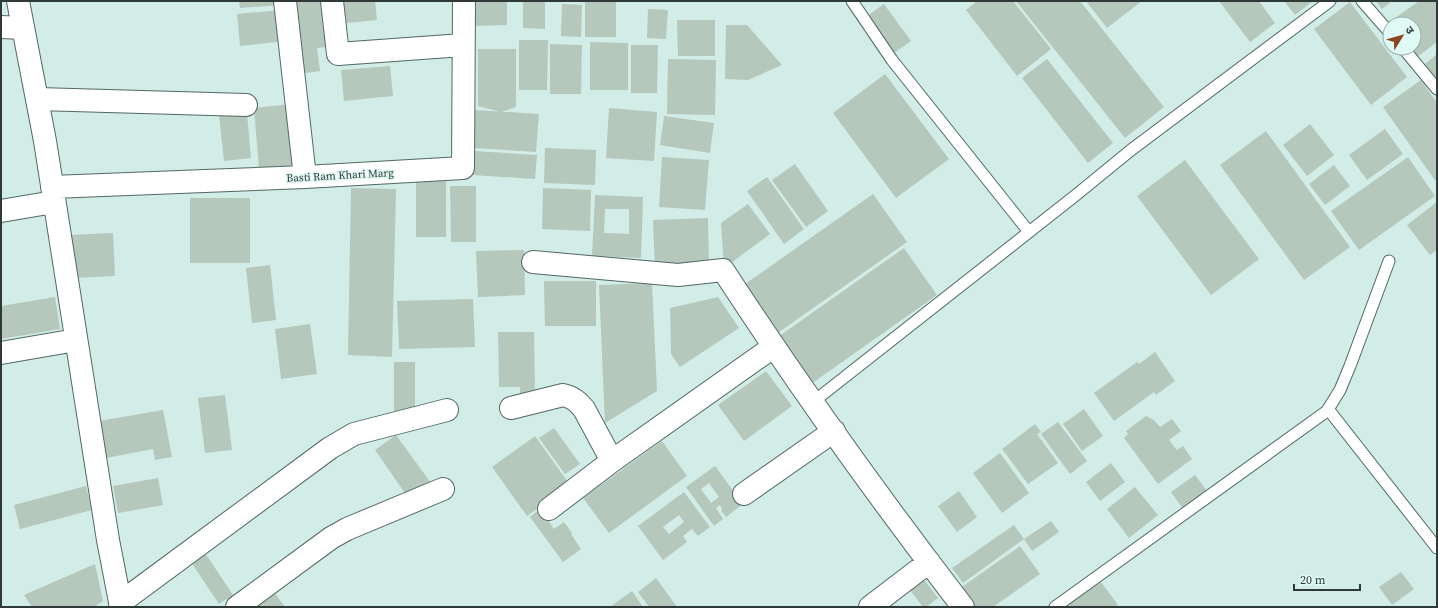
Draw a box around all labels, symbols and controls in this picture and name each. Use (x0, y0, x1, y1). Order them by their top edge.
north arrow (1382, 16, 1422, 56)
text: उ (1402, 23, 1418, 38)
street label: Basti Ram Khari Marg (286, 165, 394, 186)
scale bar (1294, 566, 1360, 592)
text: 20 m (1300, 572, 1326, 588)

